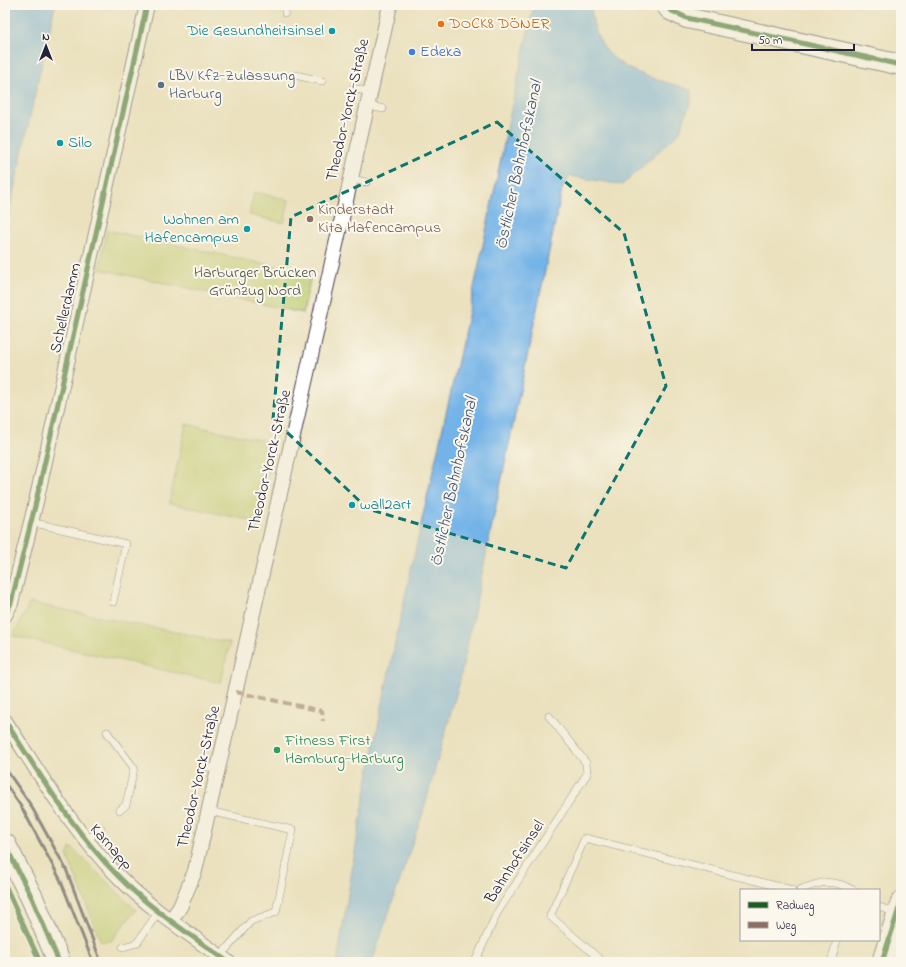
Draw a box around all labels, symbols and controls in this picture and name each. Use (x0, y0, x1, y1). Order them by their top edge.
place label: DOCK8 DÖNER (448, 12, 550, 36)
place label: Die Gesundheitsinsel (186, 19, 324, 43)
marker: DOCK8 DÖNER (436, 19, 446, 29)
north arrow (26, 26, 66, 66)
marker: Die Gesundheitsinsel (327, 26, 337, 36)
scale bar (752, 26, 854, 52)
text: N (42, 29, 50, 45)
text: 50 m (758, 32, 782, 50)
street label: Theodor-Yorck-Straße (320, 36, 376, 184)
place label: Edeka (420, 40, 462, 64)
marker: Edeka (407, 47, 417, 57)
place label: LBV Kfz-Zulassung Harburg (169, 64, 295, 106)
water label: Östlicher Bahnhofskanal (489, 76, 550, 252)
marker: LBV Kfz-Zulassung Harburg (156, 80, 166, 90)
place label: Silo (68, 131, 92, 155)
marker: Silo (55, 138, 65, 148)
place label: Kinderstadt Kita Hafencampus (318, 198, 441, 240)
place label: Wohnen am Hafencampus (144, 208, 239, 250)
marker: Kinderstadt Kita Hafencampus (305, 214, 315, 224)
marker: Wohnen am Hafencampus (242, 224, 252, 234)
street label: Schellerdamm (44, 260, 88, 356)
park label: Harburger Brücken Grünzug Nord (194, 261, 316, 303)
street label: Theodor-Yorck-Straße (242, 387, 298, 535)
water label: Östlicher Bahnhofskanal (424, 393, 485, 569)
place label: wall2art (360, 493, 412, 517)
marker: wall2art (347, 500, 357, 510)
street label: Theodor-Yorck-Straße (171, 703, 227, 851)
place label: Fitness First Hamburg-Harburg (284, 729, 404, 771)
marker: Fitness First Hamburg-Harburg (272, 745, 282, 755)
street label: Bahnhofsinsel (478, 815, 551, 909)
street label: Karnapp (84, 818, 139, 876)
legend (740, 889, 880, 941)
text: Radweg (776, 897, 815, 916)
text: Weg (776, 917, 796, 936)

